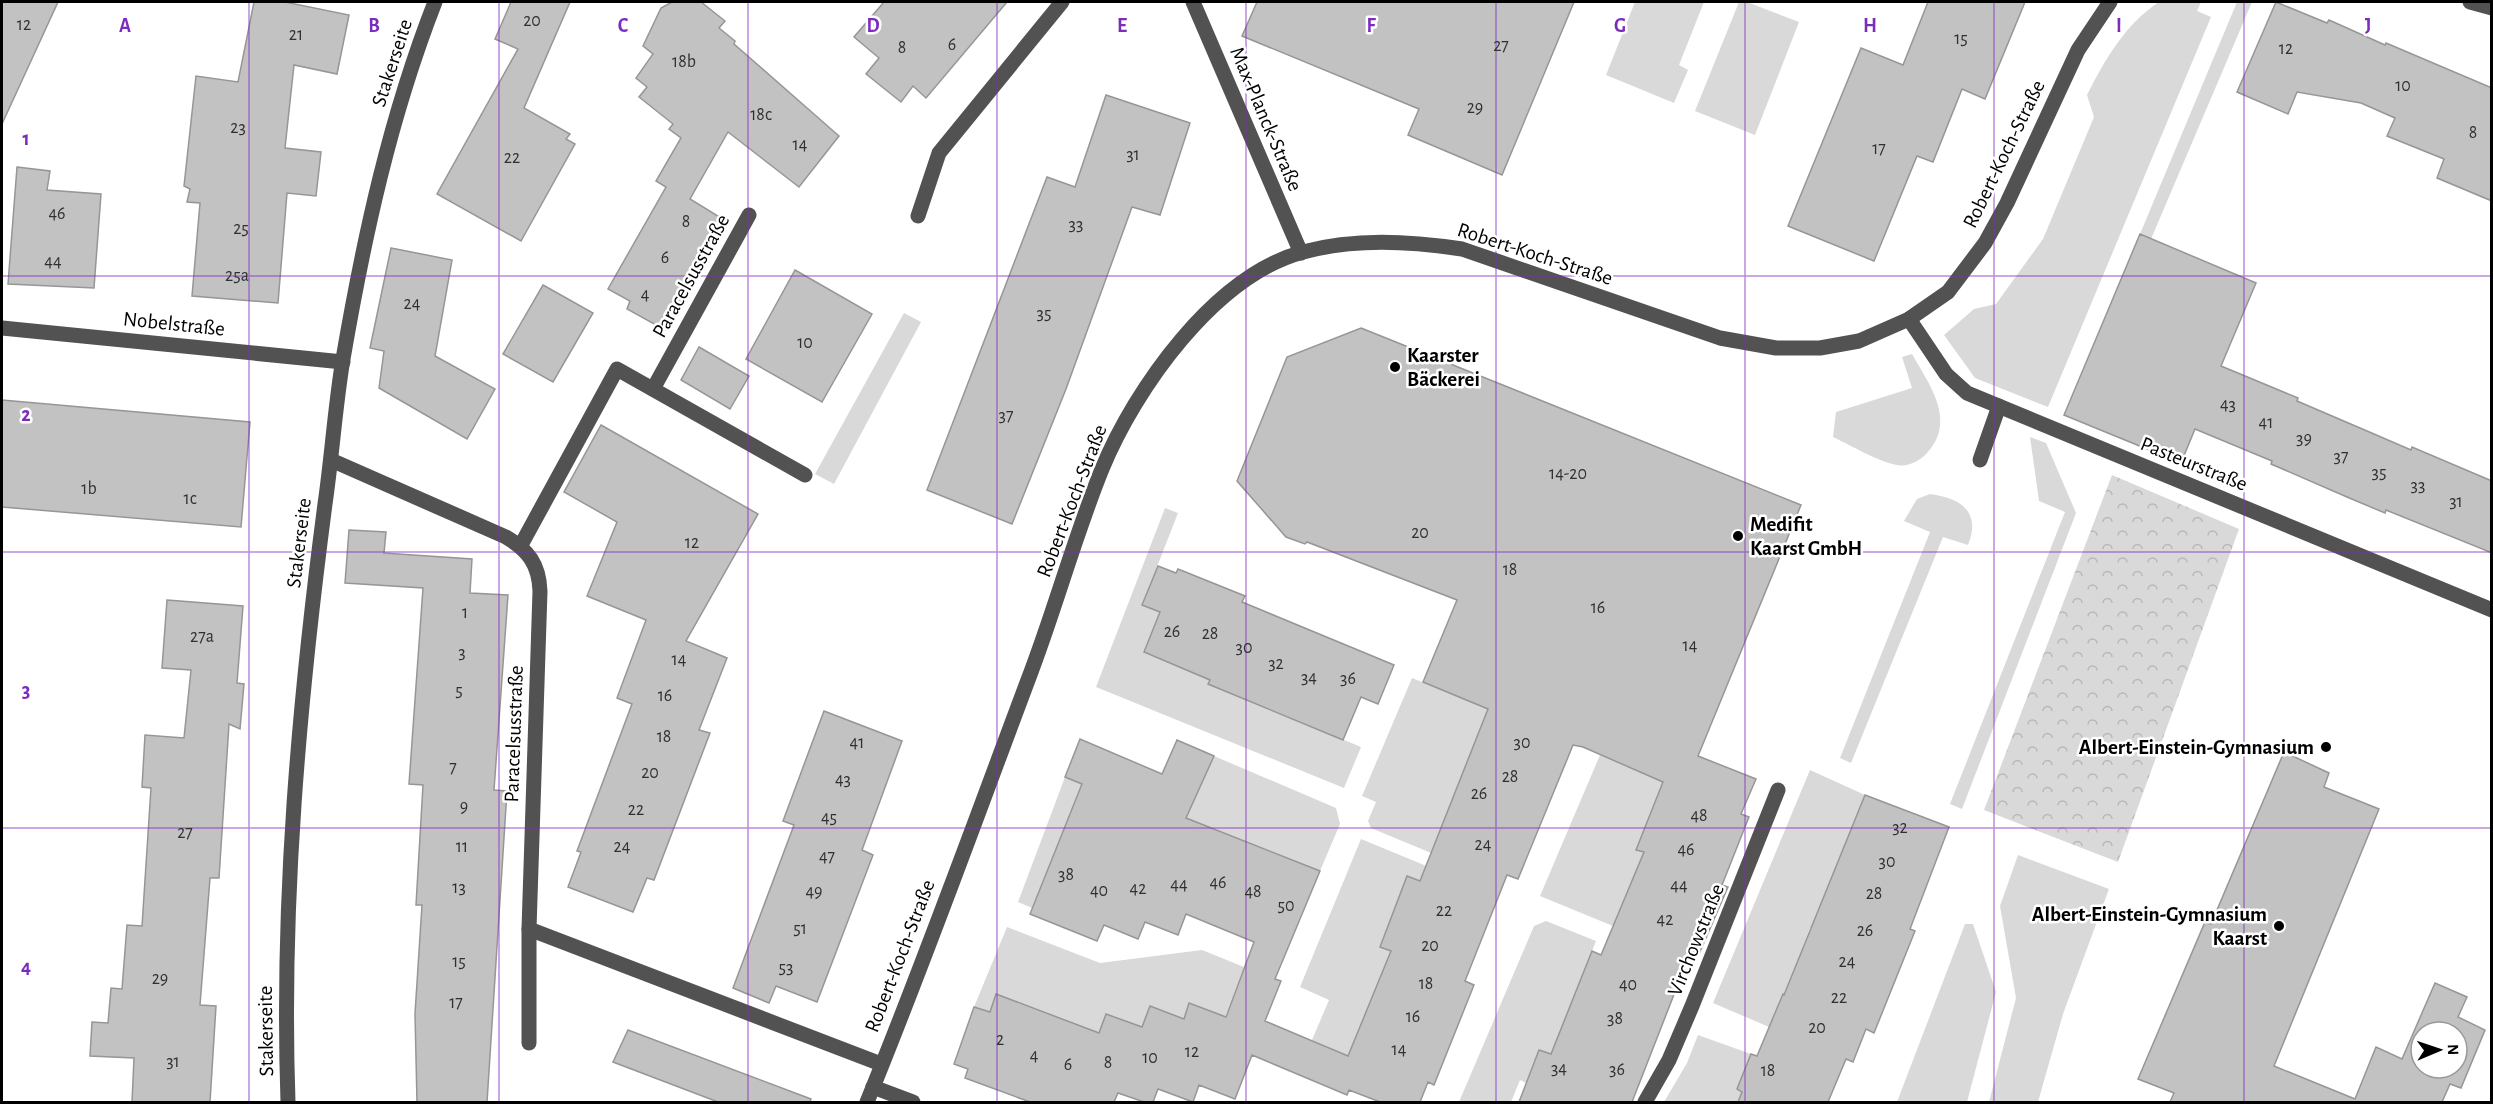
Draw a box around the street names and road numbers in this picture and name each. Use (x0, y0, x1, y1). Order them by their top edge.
street label: Stakerseite (368, 17, 416, 109)
street label: Max-Planck-Straße (1226, 44, 1306, 194)
street label: Robert-Koch-Straße (1959, 77, 2049, 231)
street label: Paracelsusstraße (649, 211, 733, 341)
street label: Robert-Koch-Straße (1455, 219, 1615, 289)
street label: Nobelstraße (122, 308, 226, 340)
street label: Robert-Koch-Straße (1033, 422, 1111, 580)
street label: Pasteurstraße (2138, 433, 2250, 495)
street label: Stakerseite (283, 497, 315, 589)
street label: Paracelsusstraße (501, 665, 527, 803)
street label: Robert-Koch-Straße (861, 877, 939, 1035)
street label: Virchowstraße (1664, 881, 1728, 999)
street label: Stakerseite (255, 986, 277, 1076)

